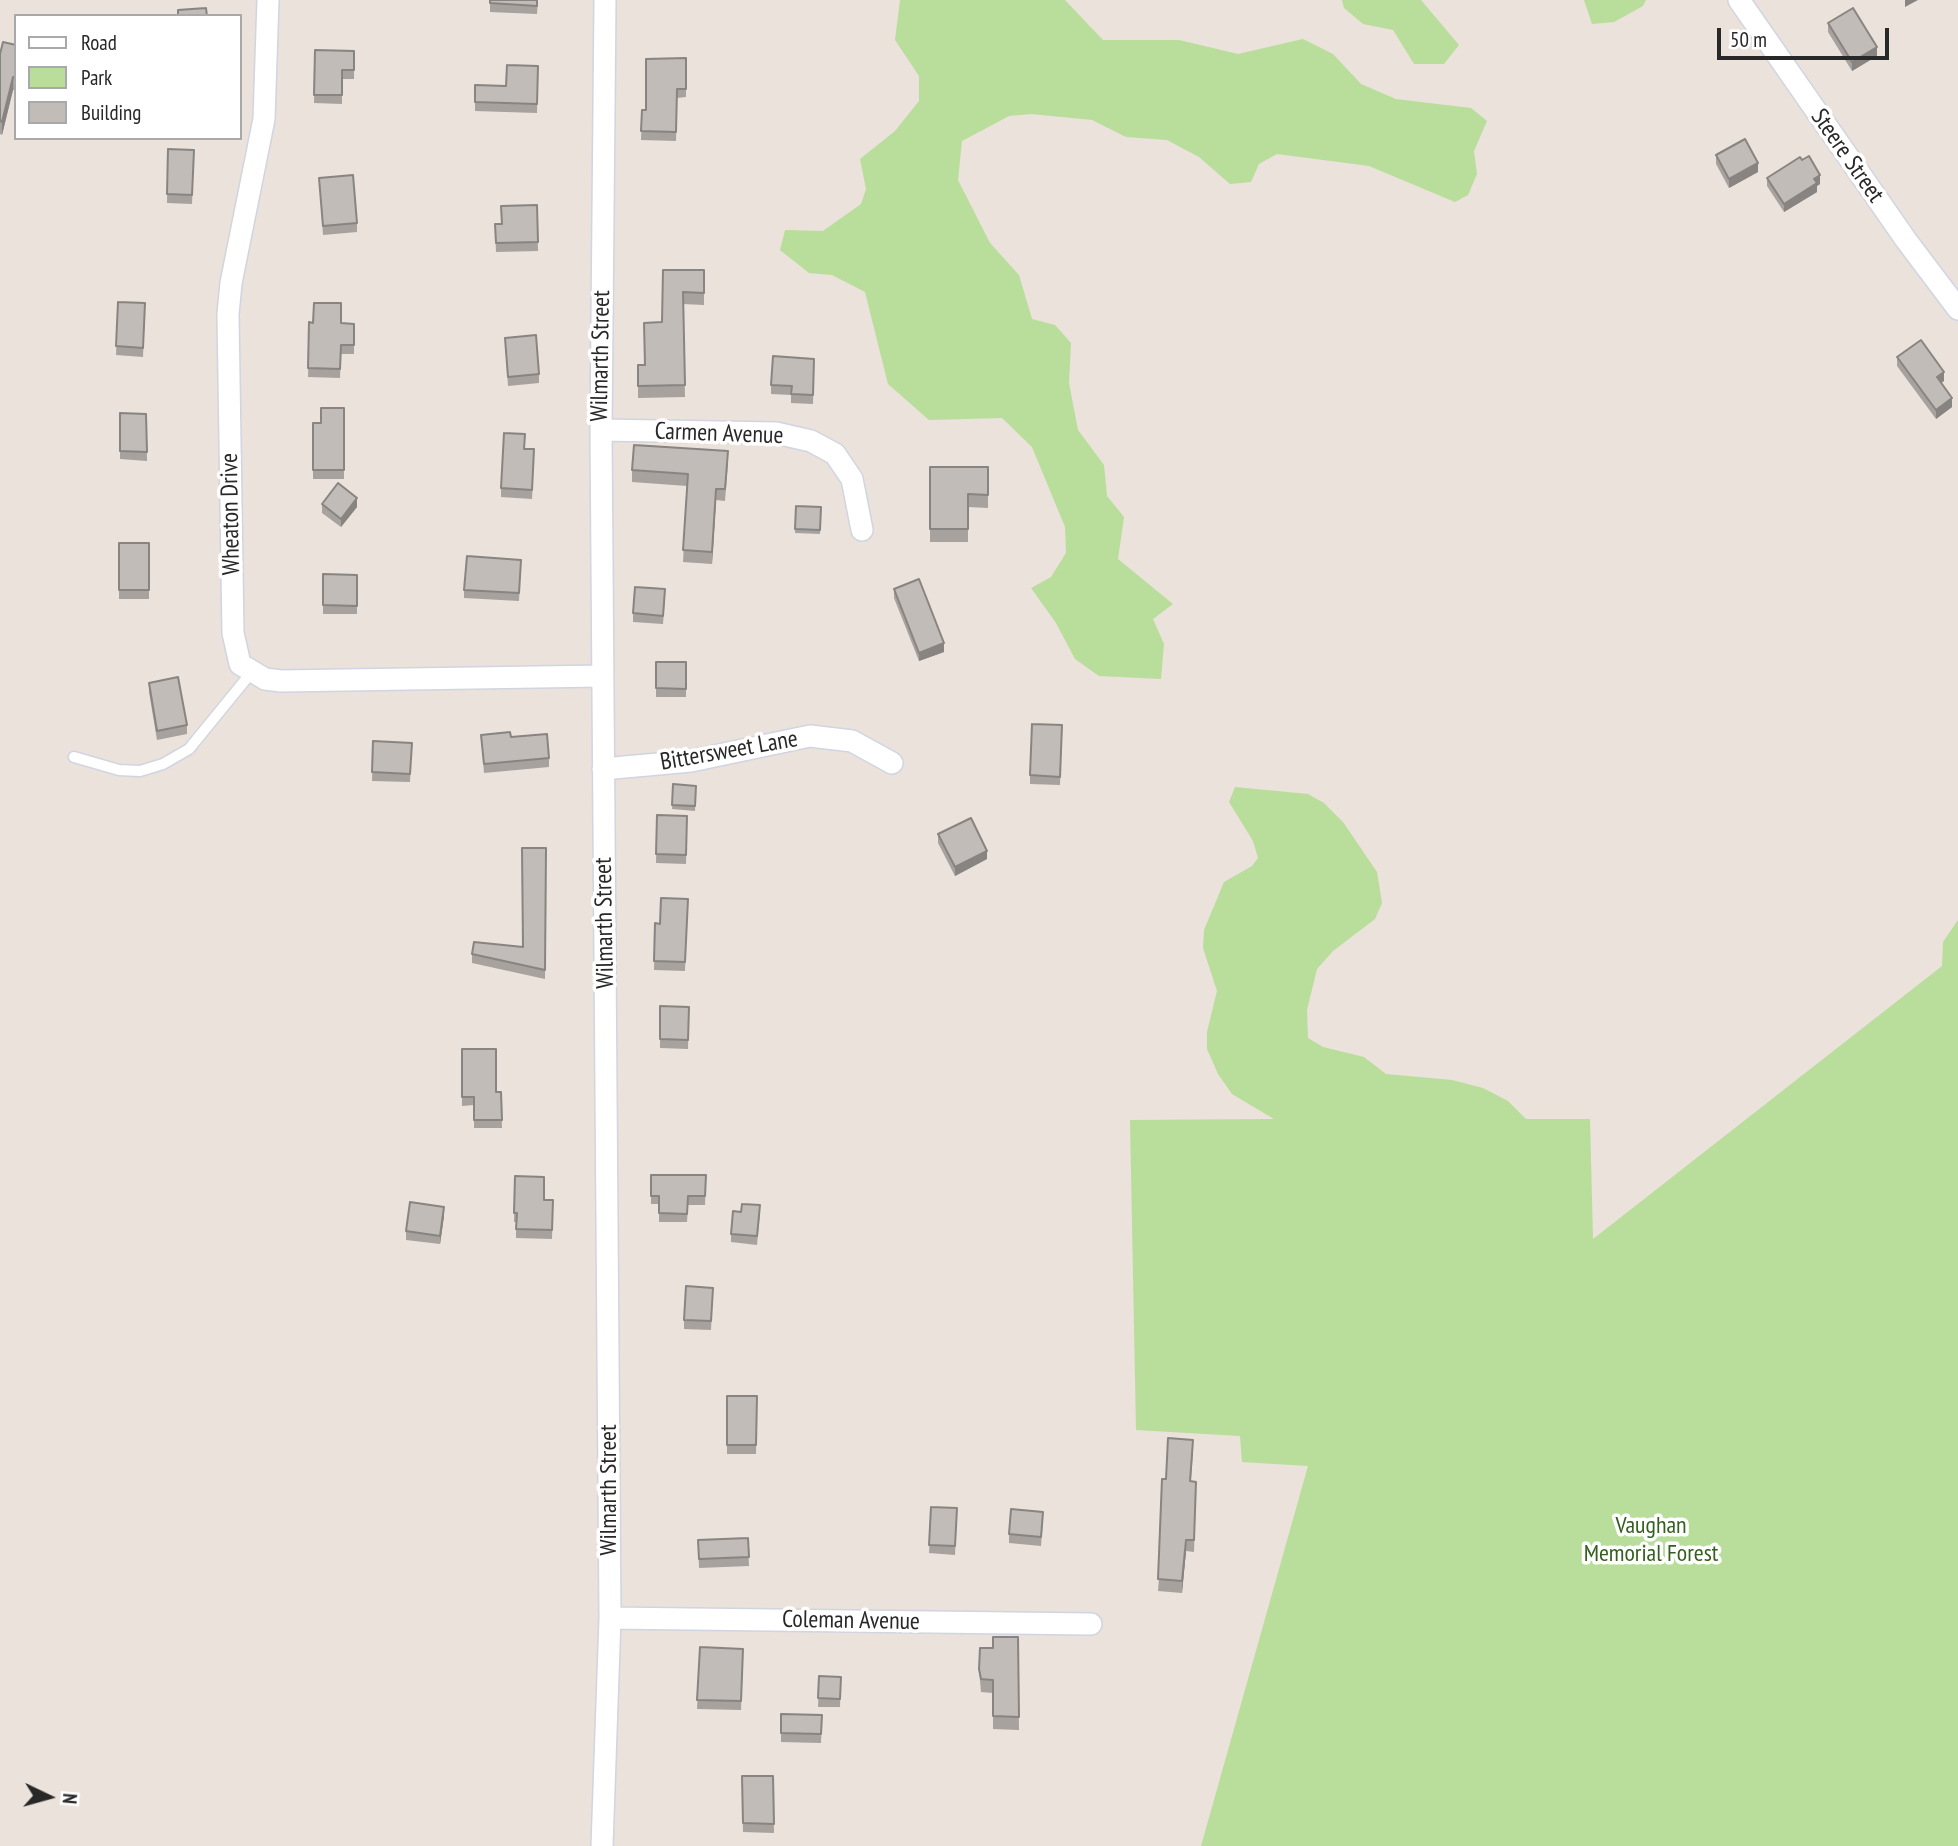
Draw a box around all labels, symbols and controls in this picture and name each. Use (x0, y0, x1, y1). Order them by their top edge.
legend (14, 14, 242, 140)
scale bar (1720, 14, 1892, 58)
text: 50 m (1730, 26, 1767, 53)
text: Road (81, 29, 117, 56)
text: Park (81, 64, 112, 91)
text: Building (81, 99, 141, 126)
street label: Steere Street (1804, 104, 1890, 208)
street label: Wilmarth Street (585, 290, 617, 422)
street label: Carmen Avenue (654, 417, 784, 451)
street label: Wheaton Drive (216, 453, 246, 575)
street label: Bittersweet Lane (658, 725, 800, 777)
street label: Wilmarth Street (589, 857, 621, 989)
street label: Wilmarth Street (595, 1424, 623, 1556)
park label: Vaughan Memorial Forest (1584, 1512, 1718, 1568)
street label: Coleman Avenue (782, 1605, 920, 1637)
north arrow (14, 1762, 84, 1832)
text: N (58, 1793, 82, 1805)

